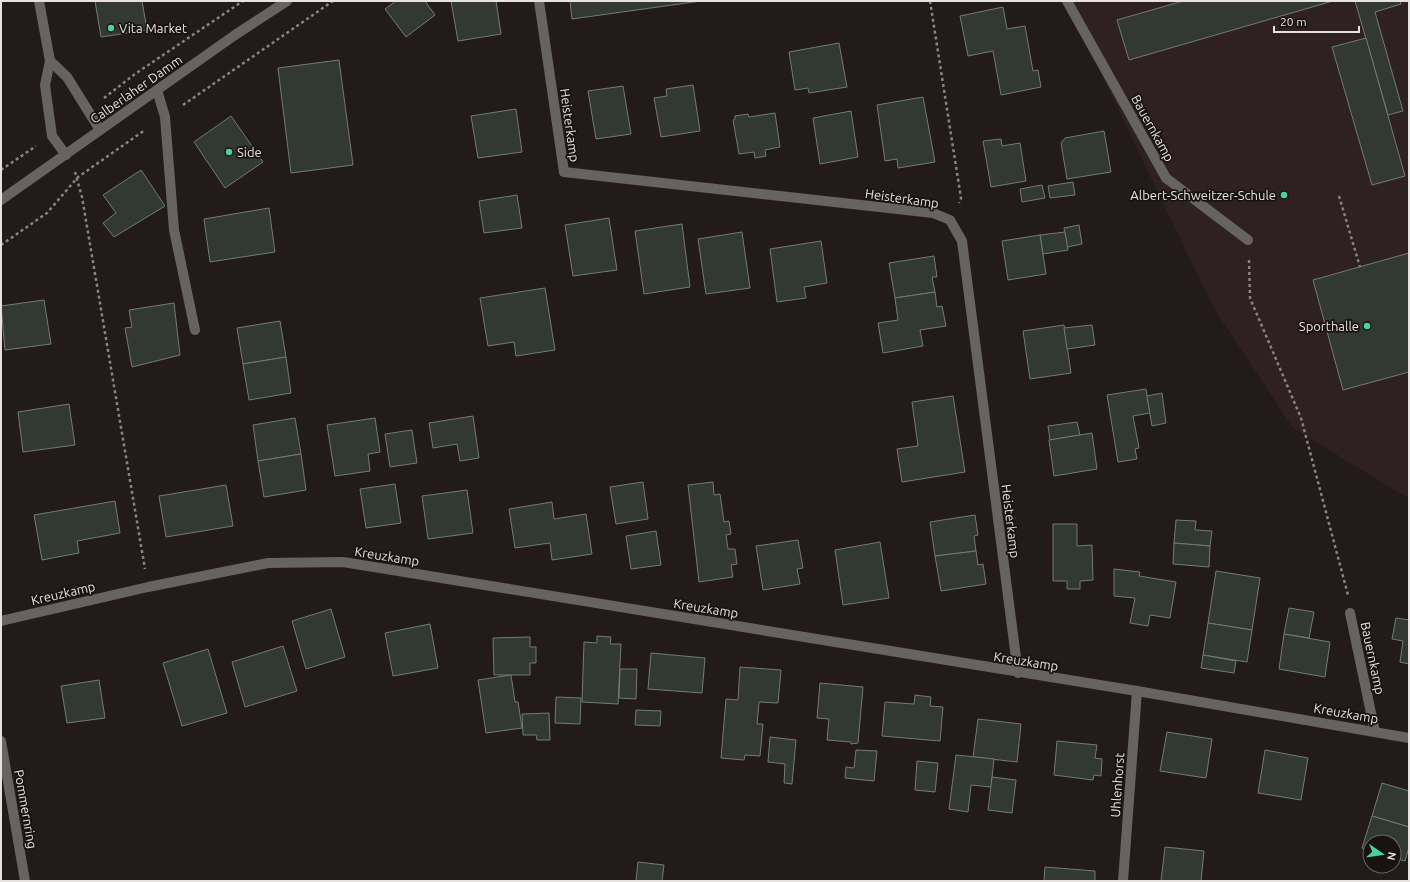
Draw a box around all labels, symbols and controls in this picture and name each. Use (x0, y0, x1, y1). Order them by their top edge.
scale bar (1274, 8, 1359, 34)
text: 20 m (1280, 15, 1307, 28)
place label: Vita Market (119, 21, 187, 35)
marker: Vita Market (106, 23, 116, 33)
street label: Calberlaher Damm (87, 52, 185, 126)
street label: Heisterkamp (558, 87, 582, 163)
street label: Bauernkamp (1129, 92, 1177, 164)
place label: Side (237, 145, 262, 159)
marker: Side (224, 147, 234, 157)
street label: Heisterkamp (864, 186, 940, 210)
place label: Albert-Schweitzer-Schule (1130, 188, 1276, 202)
marker: Albert-Schweitzer-Schule (1279, 190, 1289, 200)
place label: Sporthalle (1299, 319, 1359, 333)
marker: Sporthalle (1362, 321, 1372, 331)
street label: Heisterkamp (1000, 483, 1022, 559)
street label: Kreuzkamp (354, 544, 420, 568)
street label: Kreuzkamp (30, 579, 96, 607)
street label: Kreuzkamp (673, 596, 739, 620)
street label: Bauernkamp (1358, 620, 1388, 696)
street label: Kreuzkamp (993, 649, 1059, 673)
street label: Kreuzkamp (1313, 700, 1379, 726)
street label: Uhlenhorst (1108, 752, 1126, 818)
street label: Pommernring (12, 768, 40, 850)
north arrow (1362, 834, 1402, 874)
text: N (1385, 851, 1399, 862)

